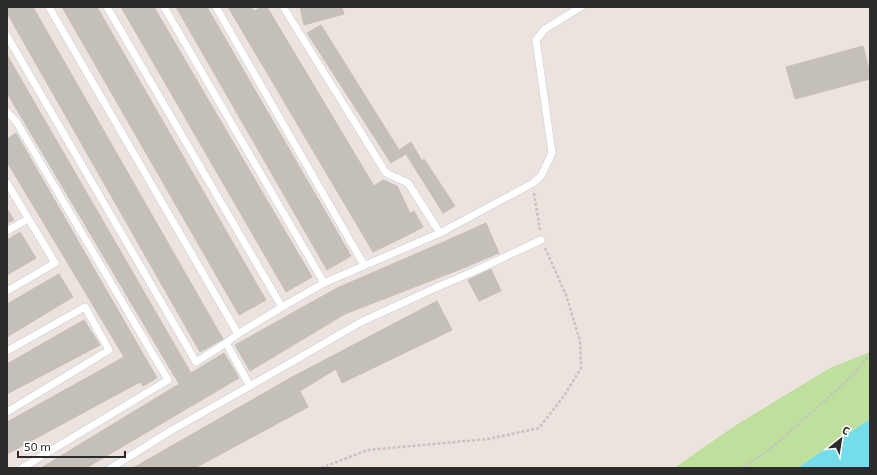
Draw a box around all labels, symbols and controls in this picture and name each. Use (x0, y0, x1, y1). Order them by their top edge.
north arrow (821, 419, 861, 459)
text: С (840, 423, 853, 437)
scale bar (18, 433, 125, 459)
text: 50 m (24, 439, 51, 453)

